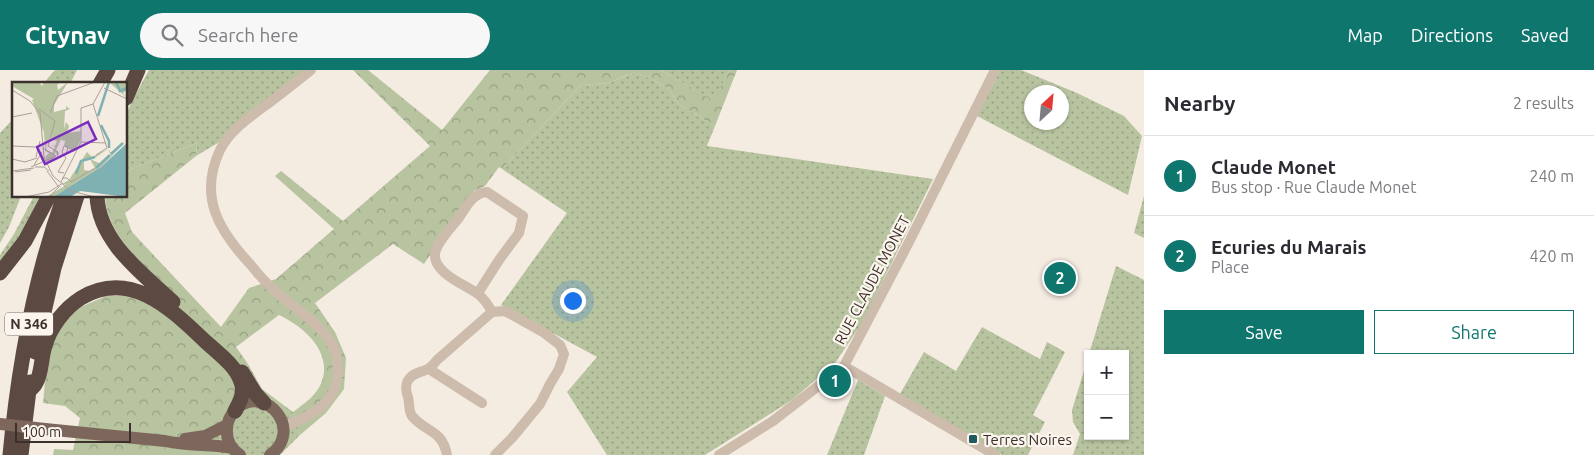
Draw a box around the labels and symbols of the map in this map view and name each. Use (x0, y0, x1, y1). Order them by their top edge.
inset map (12, 82, 128, 198)
north arrow (1024, 85, 1069, 130)
street label: RUE CLAUDE MONET (831, 212, 913, 347)
pin: 2 (1044, 259, 1076, 297)
your location (560, 288, 586, 314)
road number: N 346 (5, 312, 53, 336)
pin: 1 (819, 362, 851, 400)
scale bar (15, 420, 131, 443)
place label: Terres Noires (983, 431, 1072, 448)
marker: Terres Noires (967, 433, 979, 445)

